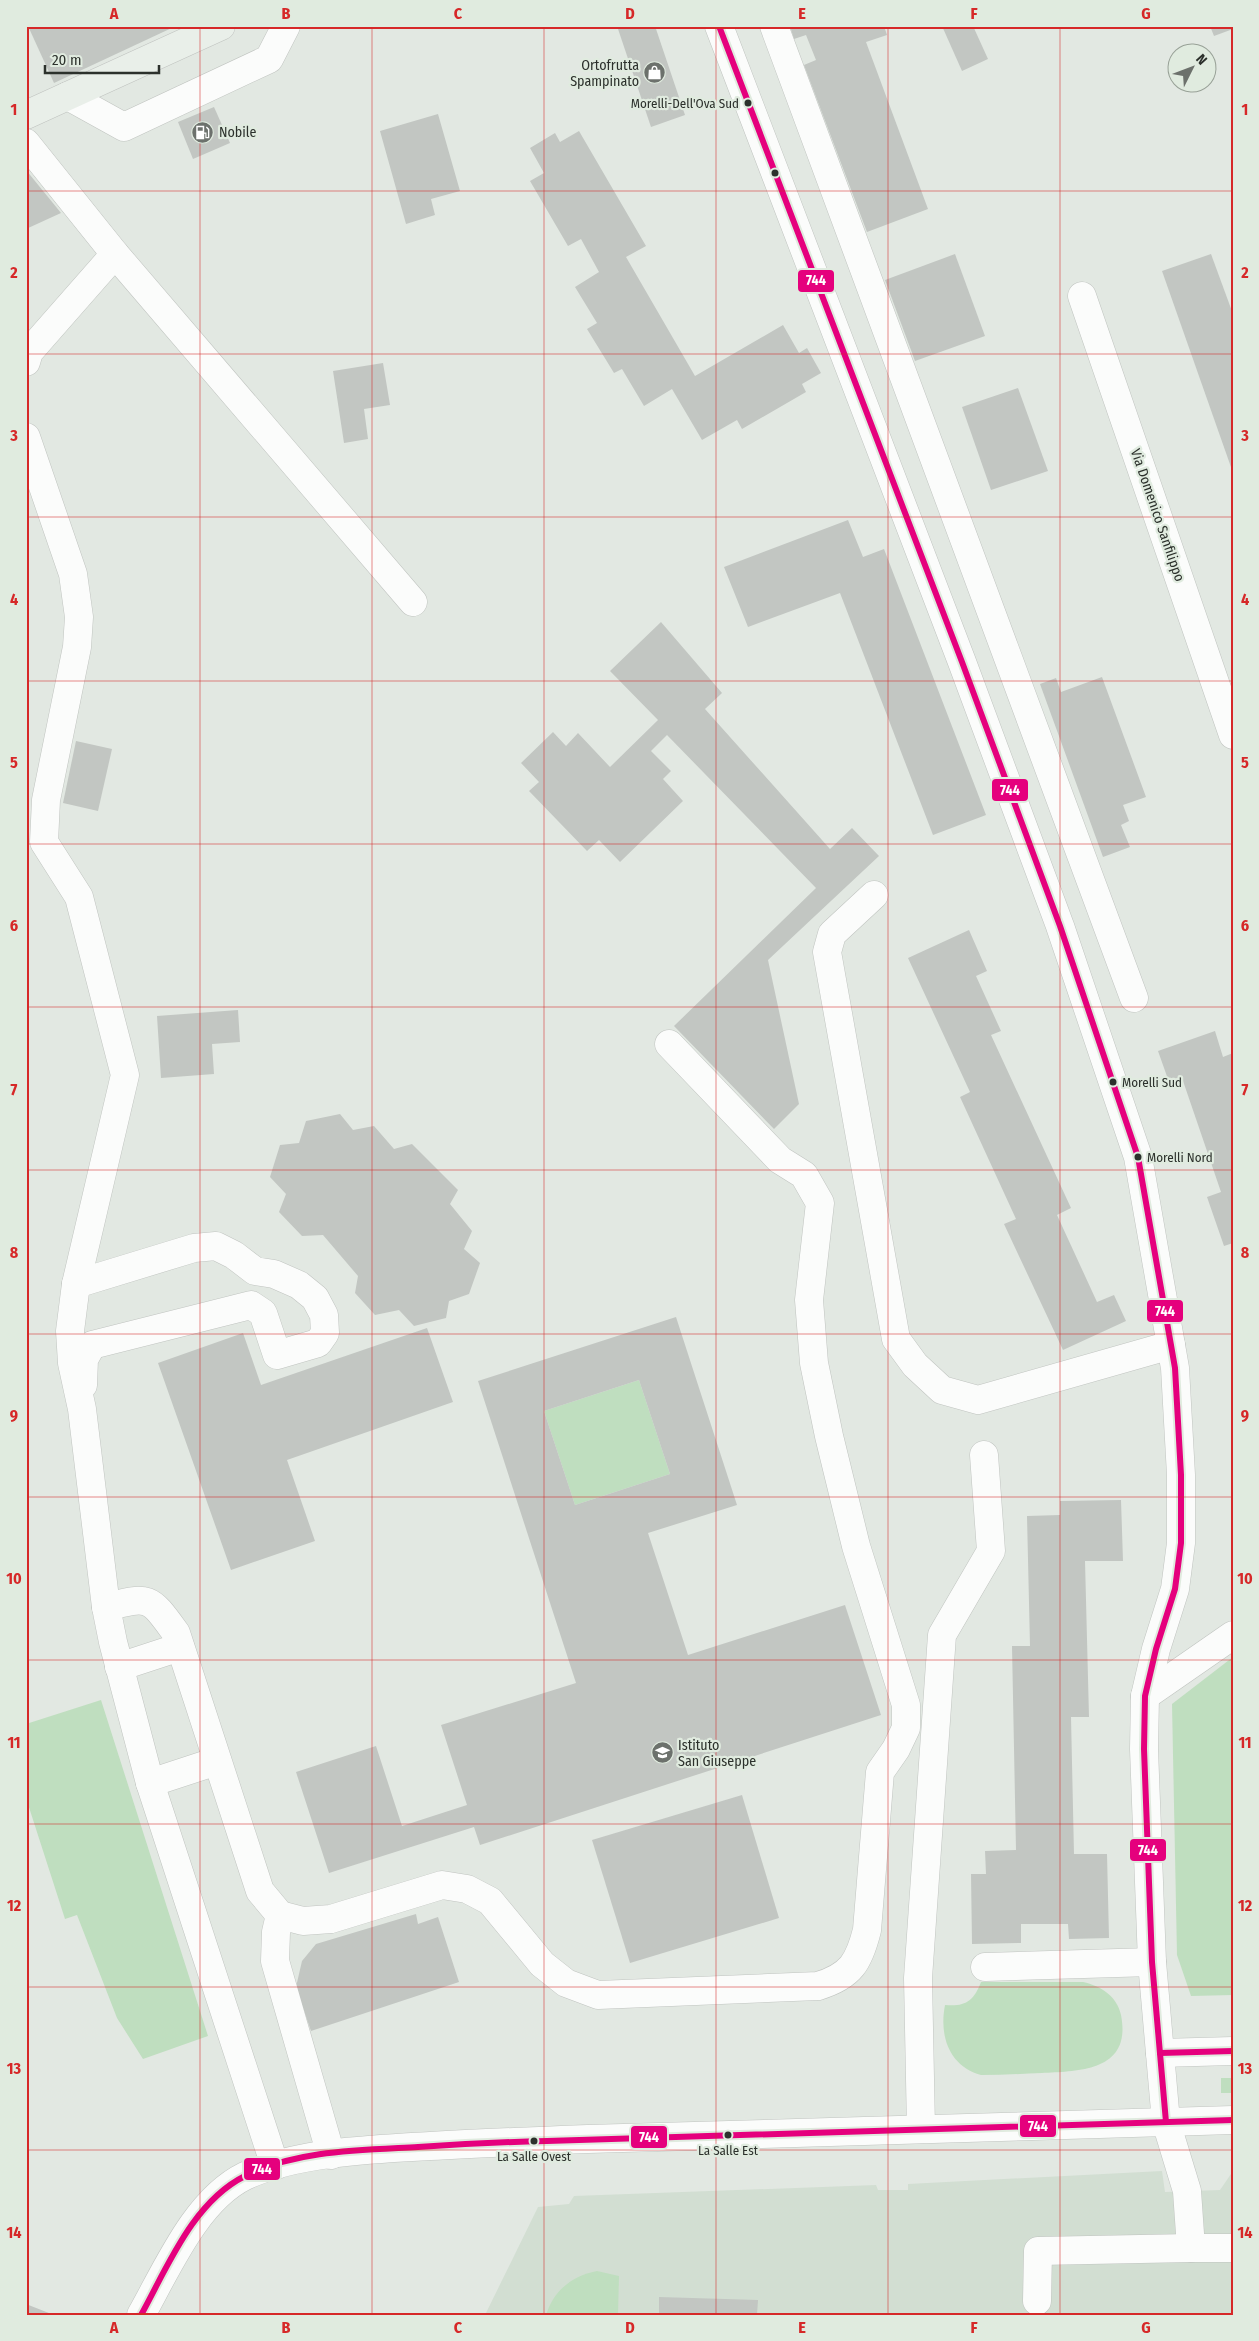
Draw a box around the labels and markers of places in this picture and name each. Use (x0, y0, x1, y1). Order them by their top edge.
place label: Ortofrutta Spampinato (570, 57, 639, 90)
shop icon: Ortofrutta Spampinato (643, 61, 667, 85)
place label: Morelli-Dell'Ova Sud (631, 96, 739, 111)
marker: Morelli-Dell'Ova Sud (743, 98, 753, 108)
fuel station icon: Nobile (191, 120, 215, 144)
place label: Nobile (219, 124, 256, 141)
unlabelled marker (770, 168, 780, 178)
place label: Morelli Sud (1122, 1075, 1182, 1090)
marker: Morelli Sud (1108, 1077, 1118, 1087)
place label: Morelli Nord (1147, 1150, 1213, 1165)
marker: Morelli Nord (1133, 1152, 1143, 1162)
place label: Istituto San Giuseppe (678, 1737, 756, 1770)
school or university icon: Istituto San Giuseppe (650, 1741, 674, 1765)
marker: La Salle Est (723, 2130, 733, 2140)
marker: La Salle Ovest (529, 2136, 539, 2146)
place label: La Salle Est (698, 2143, 759, 2158)
place label: La Salle Ovest (497, 2149, 572, 2164)

